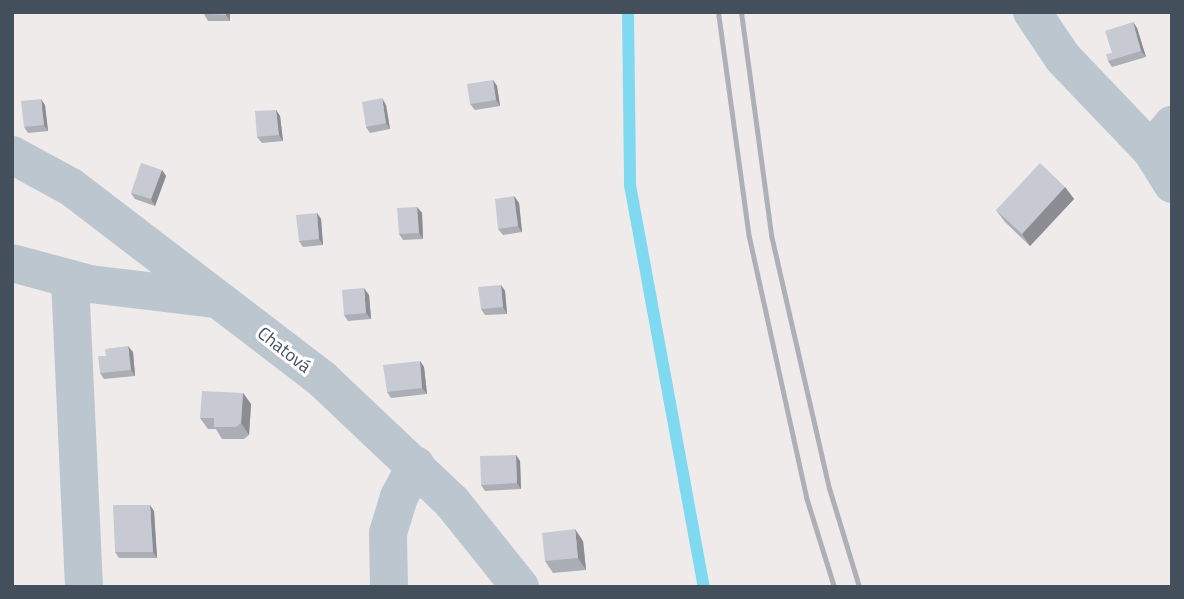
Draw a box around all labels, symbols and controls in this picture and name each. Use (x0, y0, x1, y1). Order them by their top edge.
street label: Chatová (253, 323, 315, 377)

